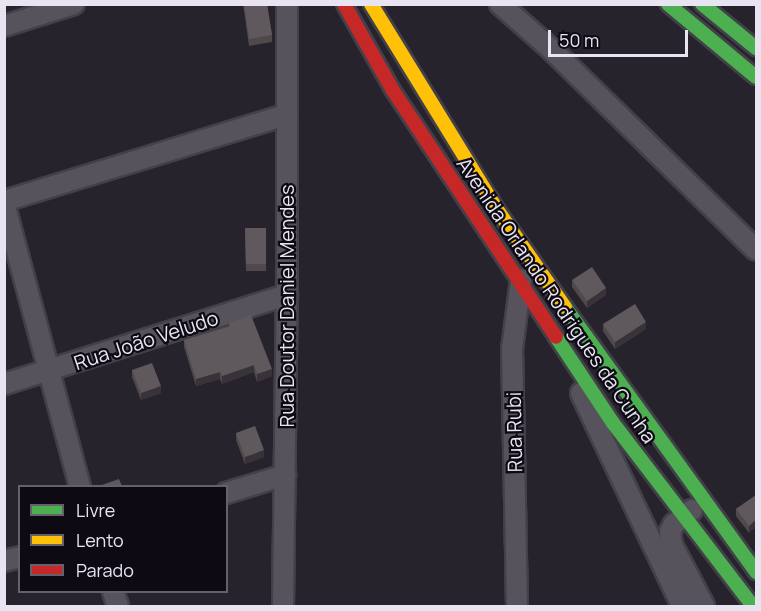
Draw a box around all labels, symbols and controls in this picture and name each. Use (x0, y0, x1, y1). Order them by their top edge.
scale bar (551, 18, 690, 56)
text: 50 m (559, 28, 599, 52)
street label: Avenida Orlando Rodrigues da Cunha (452, 153, 662, 447)
street label: Rua Doutor Daniel Mendes (274, 185, 298, 427)
street label: Rua João Veludo (71, 305, 221, 375)
street label: Rua Rubi (501, 391, 527, 473)
legend (18, 485, 228, 593)
text: Livre (76, 498, 115, 522)
text: Lento (76, 528, 124, 552)
text: Parado (76, 558, 134, 582)

